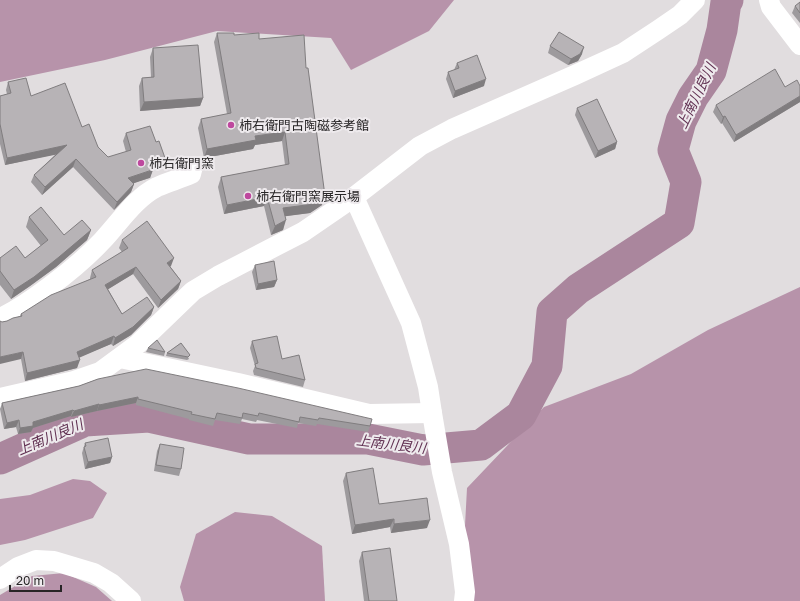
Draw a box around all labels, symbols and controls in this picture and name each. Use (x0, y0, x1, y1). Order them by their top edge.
water label: 上南川良川 (673, 59, 719, 131)
place label: 柿右衛門古陶磁参考館 (239, 117, 369, 133)
marker: 柿右衛門古陶磁参考館 (226, 120, 236, 130)
place label: 柿右衛門窯 (149, 155, 214, 171)
marker: 柿右衛門窯 (136, 158, 146, 168)
place label: 柿右衛門窯展示場 (256, 188, 360, 204)
marker: 柿右衛門窯展示場 (243, 191, 253, 201)
water label: 上南川良川 (14, 414, 87, 458)
water label: 上南川良川 (355, 431, 429, 456)
scale bar (10, 567, 61, 593)
text: 20 m (16, 573, 44, 588)

